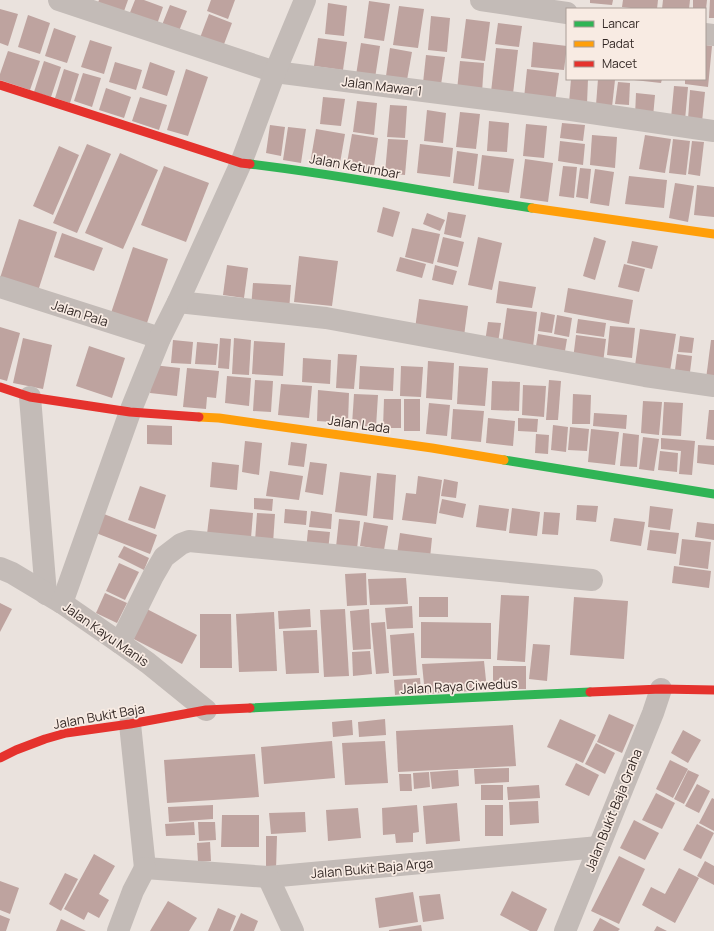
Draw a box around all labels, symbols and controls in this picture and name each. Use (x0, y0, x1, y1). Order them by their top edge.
legend (566, 8, 706, 80)
text: Lancar (602, 15, 640, 32)
text: Padat (602, 35, 634, 52)
text: Macet (602, 55, 637, 72)
street label: Jalan Mawar 1 (341, 72, 423, 100)
street label: Jalan Ketumbar (308, 149, 402, 183)
street label: Jalan Pala (49, 295, 111, 331)
street label: Jalan Lada (327, 411, 391, 437)
street label: Jalan Kayu Manis (59, 598, 153, 671)
street label: Jalan Raya Ciwedus (400, 674, 518, 698)
street label: Jalan Bukit Baja (52, 699, 146, 733)
street label: Jalan Bukit Baja Graha (580, 746, 646, 874)
street label: Jalan Bukit Baja Arga (310, 854, 434, 882)

